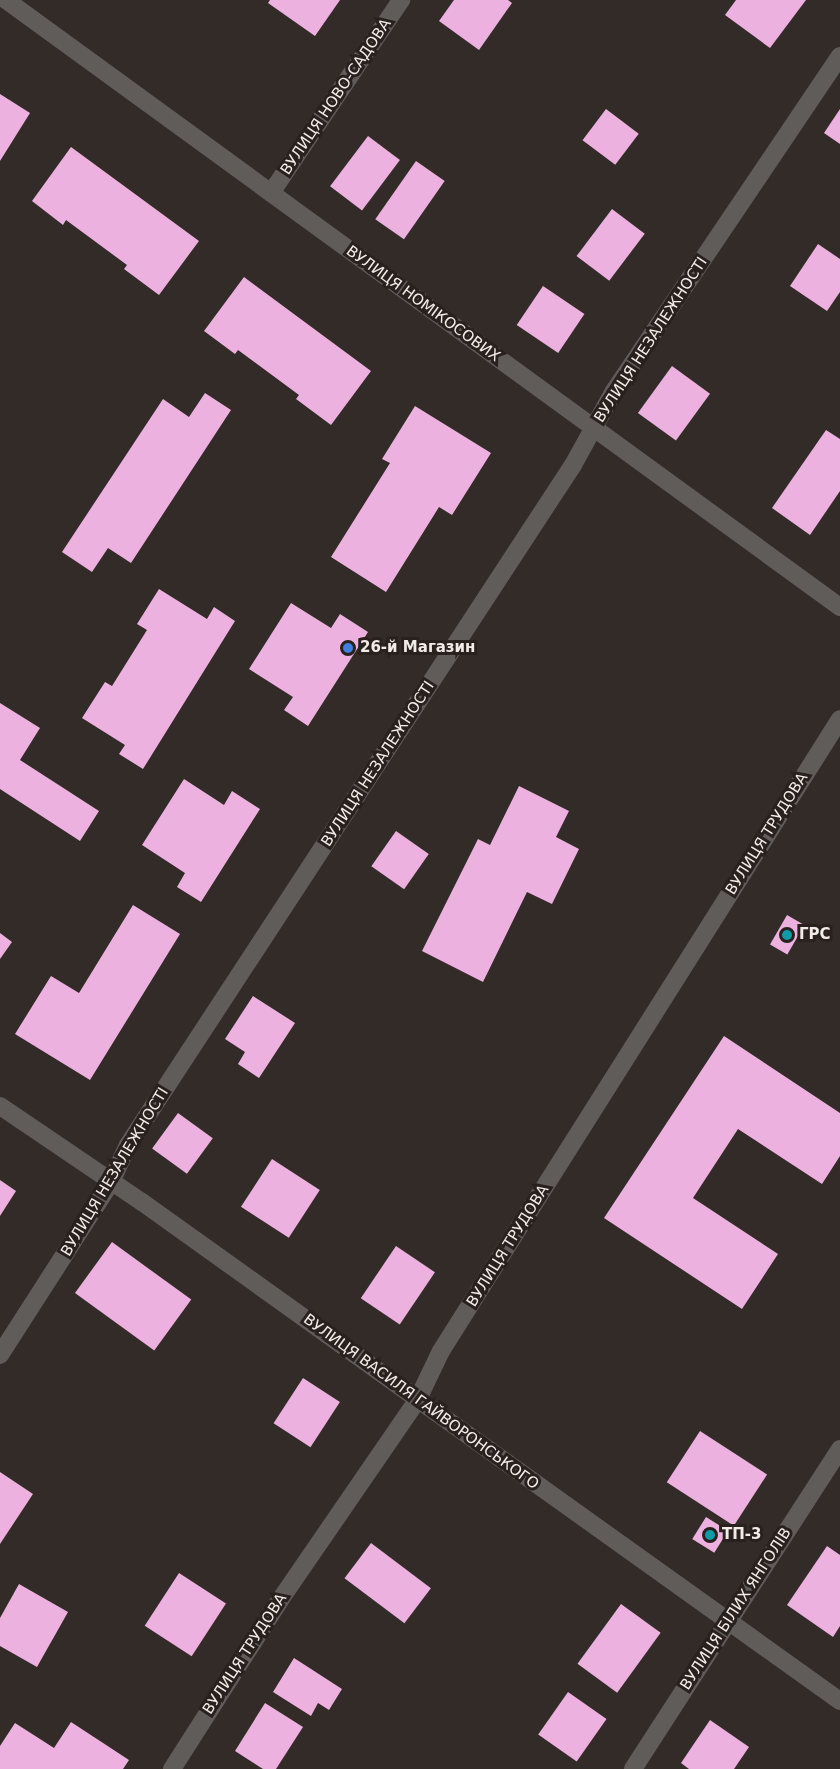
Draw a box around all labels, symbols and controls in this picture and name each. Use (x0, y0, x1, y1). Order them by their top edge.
street label: ВУЛИЦЯ НОВО-САДОВА (277, 16, 395, 178)
street label: ВУЛИЦЯ НОМІКОСОВИХ (343, 242, 503, 366)
street label: ВУЛИЦЯ НЕЗАЛЕЖНОСТІ (591, 254, 711, 426)
place label: 26-й Магазин (360, 639, 475, 657)
marker: 26-й Магазин (341, 641, 355, 655)
street label: ВУЛИЦЯ НЕЗАЛЕЖНОСТІ (318, 678, 438, 850)
street label: ВУЛИЦЯ ТРУДОВА (722, 770, 812, 898)
place label: ГРС (799, 926, 831, 944)
marker: ГРС (780, 928, 794, 942)
street label: ВУЛИЦЯ НЕЗАЛЕЖНОСТІ (57, 1084, 173, 1260)
street label: ВУЛИЦЯ ТРУДОВА (463, 1182, 553, 1310)
street label: ВУЛИЦЯ ВАСИЛЯ ГАЙВОРОНСЬКОГО (300, 1311, 542, 1493)
street label: ВУЛИЦЯ БІЛИХ ЯНГОЛІВ (677, 1525, 795, 1693)
place label: ТП-3 (722, 1526, 761, 1544)
marker: ТП-3 (703, 1528, 717, 1542)
street label: ВУЛИЦЯ ТРУДОВА (199, 1590, 291, 1718)

